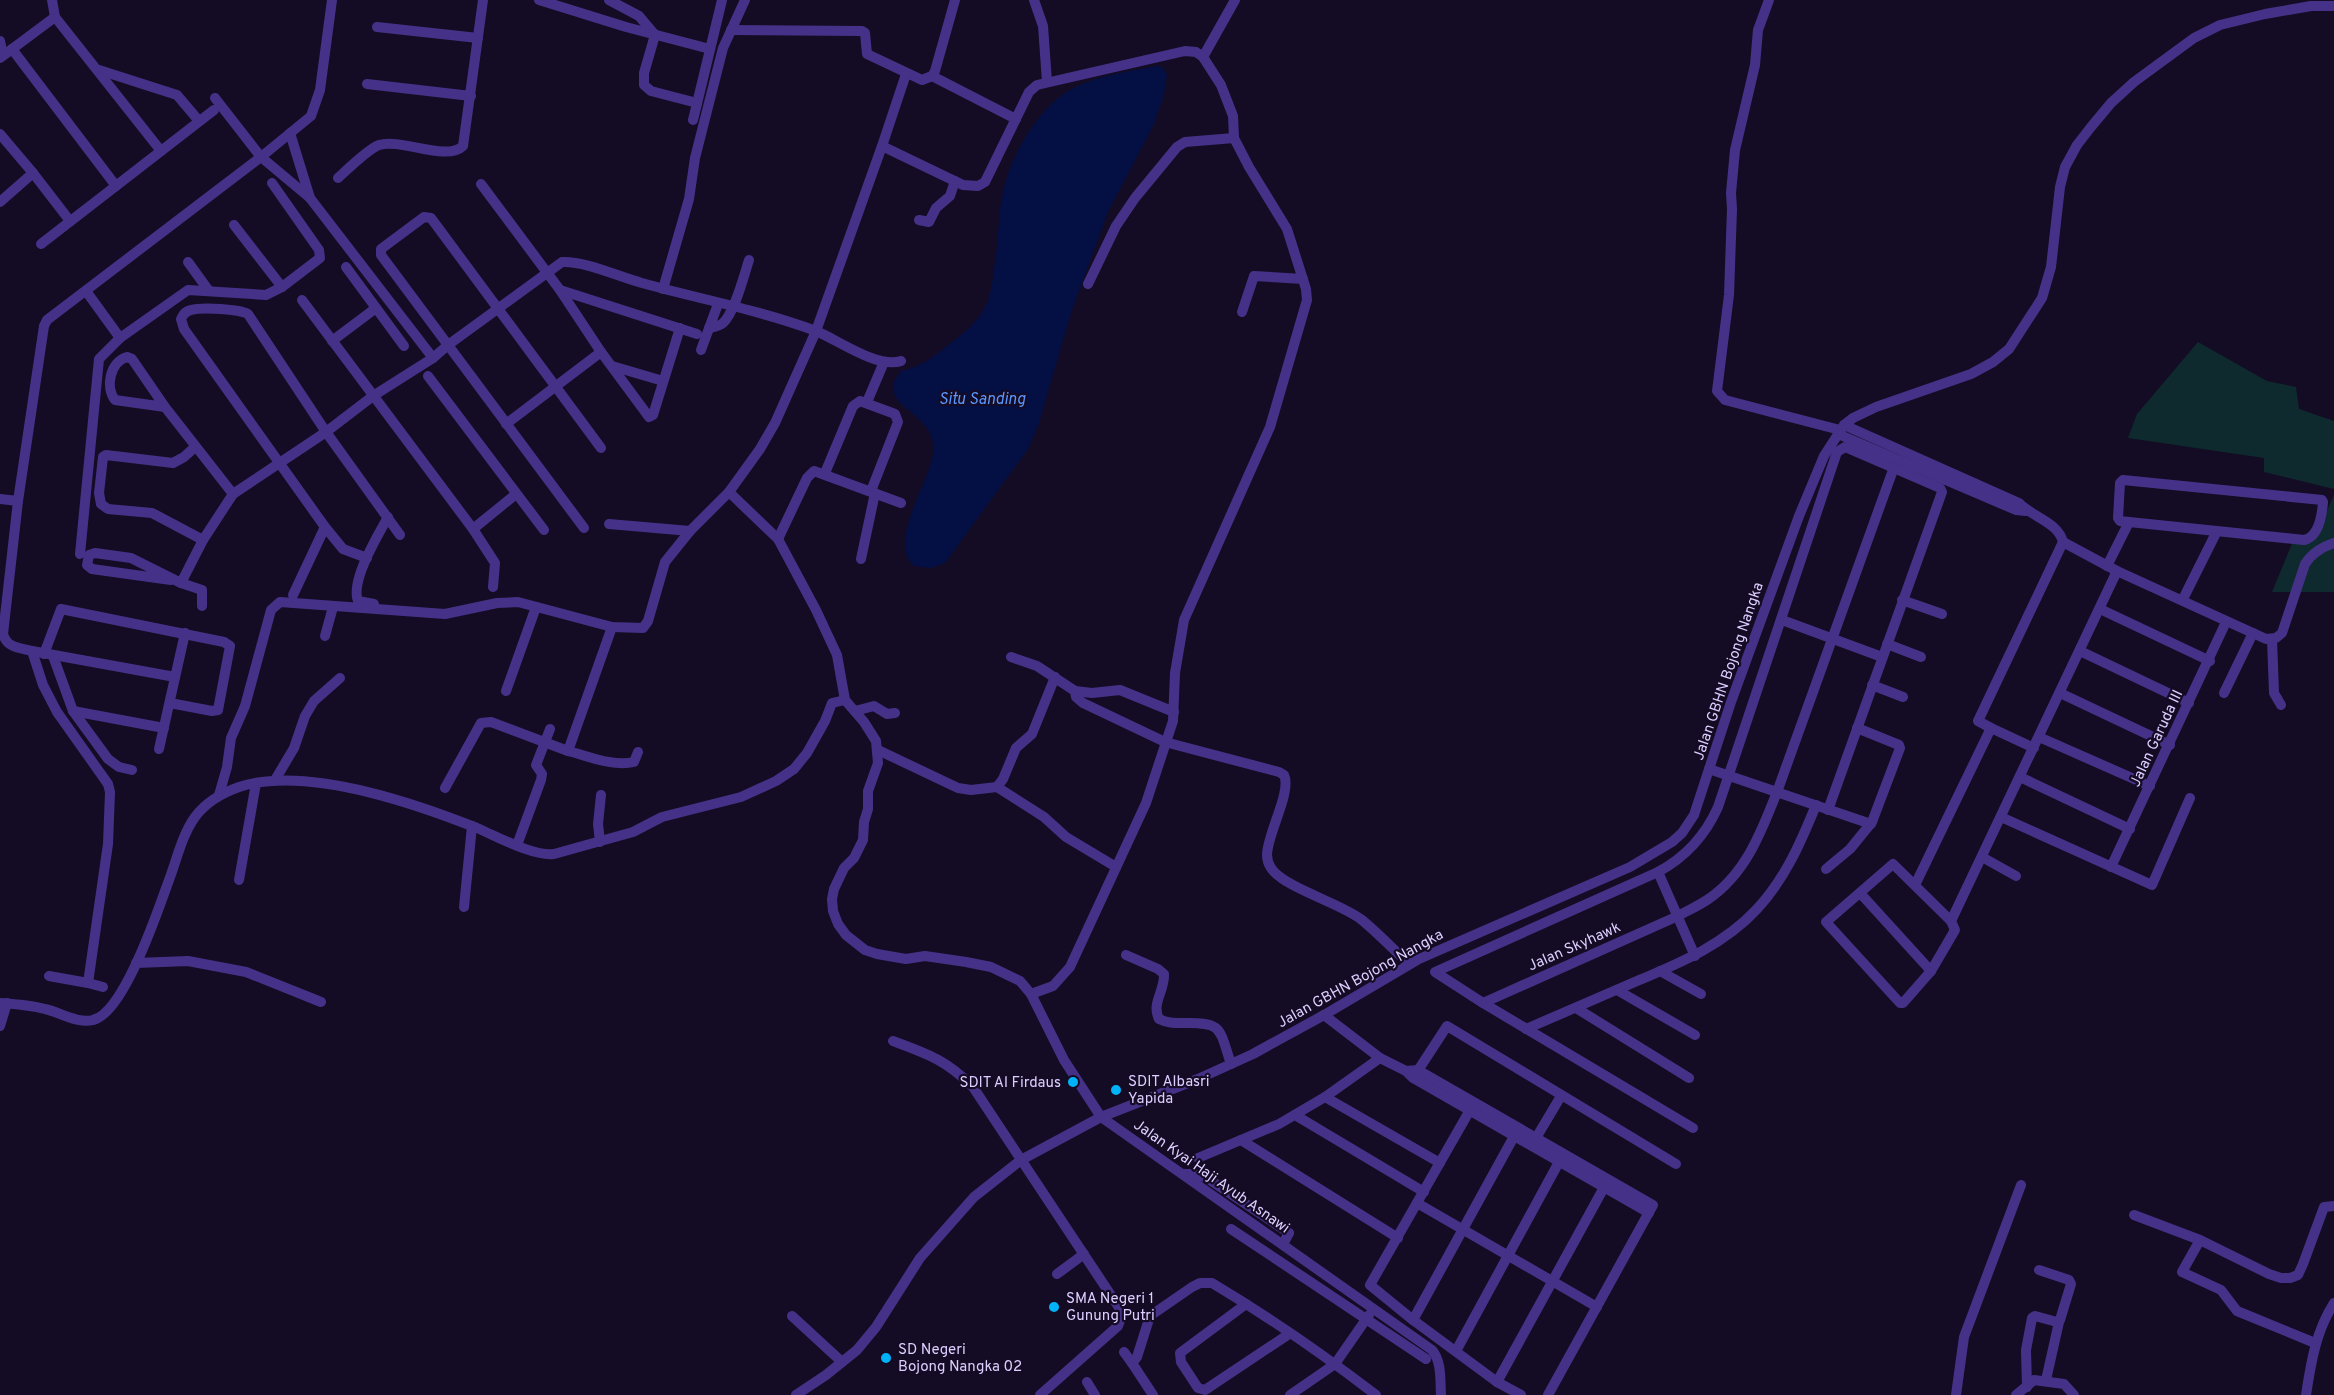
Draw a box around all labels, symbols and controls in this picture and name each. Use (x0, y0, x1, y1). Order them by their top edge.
water label: Situ Sanding (939, 390, 1026, 410)
street label: Jalan GBHN Bojong Nangka (1690, 580, 1769, 763)
street label: Jalan Garuda III (2127, 687, 2188, 790)
street label: Jalan Skyhawk (1525, 918, 1624, 976)
street label: Jalan GBHN Bojong Nangka (1274, 926, 1447, 1033)
place label: SDIT Albasri Yapida (1128, 1073, 1210, 1109)
place label: SDIT Al Firdaus (959, 1074, 1061, 1093)
marker: SDIT Al Firdaus (1066, 1075, 1080, 1089)
marker: SDIT Albasri Yapida (1109, 1083, 1123, 1097)
street label: Jalan Kyai Haji Ayub Asnawi (1129, 1116, 1293, 1238)
place label: SMA Negeri 1 Gunung Putri (1066, 1290, 1155, 1326)
marker: SMA Negeri 1 Gunung Putri (1047, 1300, 1061, 1314)
place label: SD Negeri Bojong Nangka 02 (898, 1341, 1022, 1377)
marker: SD Negeri Bojong Nangka 02 (879, 1351, 893, 1365)

